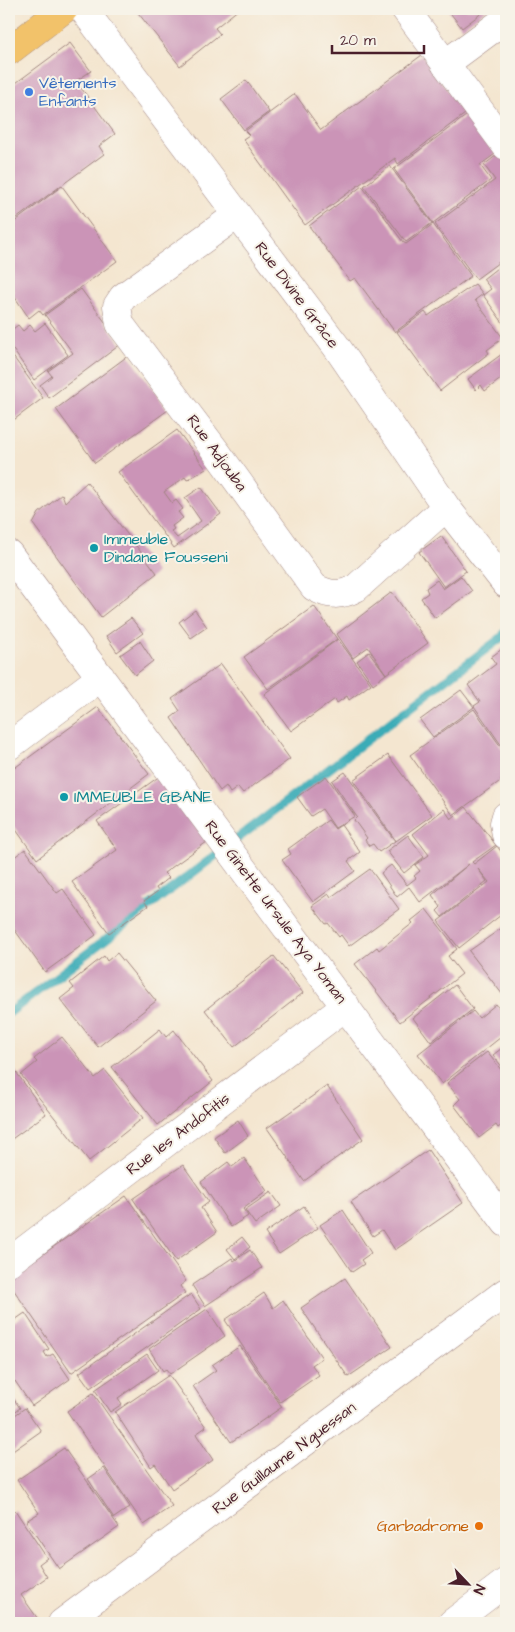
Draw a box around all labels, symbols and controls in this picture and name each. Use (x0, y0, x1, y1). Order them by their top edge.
scale bar (332, 22, 425, 54)
text: 20 m (340, 30, 376, 51)
place label: Vêtements Enfants (39, 72, 116, 112)
marker: Vêtements Enfants (23, 86, 35, 98)
street label: Rue Divine Grâce (250, 237, 345, 353)
street label: Rue Adjouba (182, 410, 252, 496)
place label: Immeuble Dindane Fousseni (104, 528, 228, 568)
marker: Immeuble Dindane Fousseni (88, 542, 100, 554)
place label: IMMEUBLE GBANE (74, 786, 212, 808)
marker: IMMEUBLE GBANE (58, 791, 70, 803)
street label: Rue Ginette Ursule Aya Yoman (199, 816, 352, 1009)
street label: Rue les Andofitis (122, 1088, 234, 1180)
street label: Rue Guillaume N'guessan (208, 1397, 361, 1520)
place label: Garbadrome (377, 1515, 469, 1537)
marker: Garbadrome (473, 1520, 485, 1532)
north arrow (442, 1560, 492, 1610)
text: N (468, 1581, 490, 1597)

